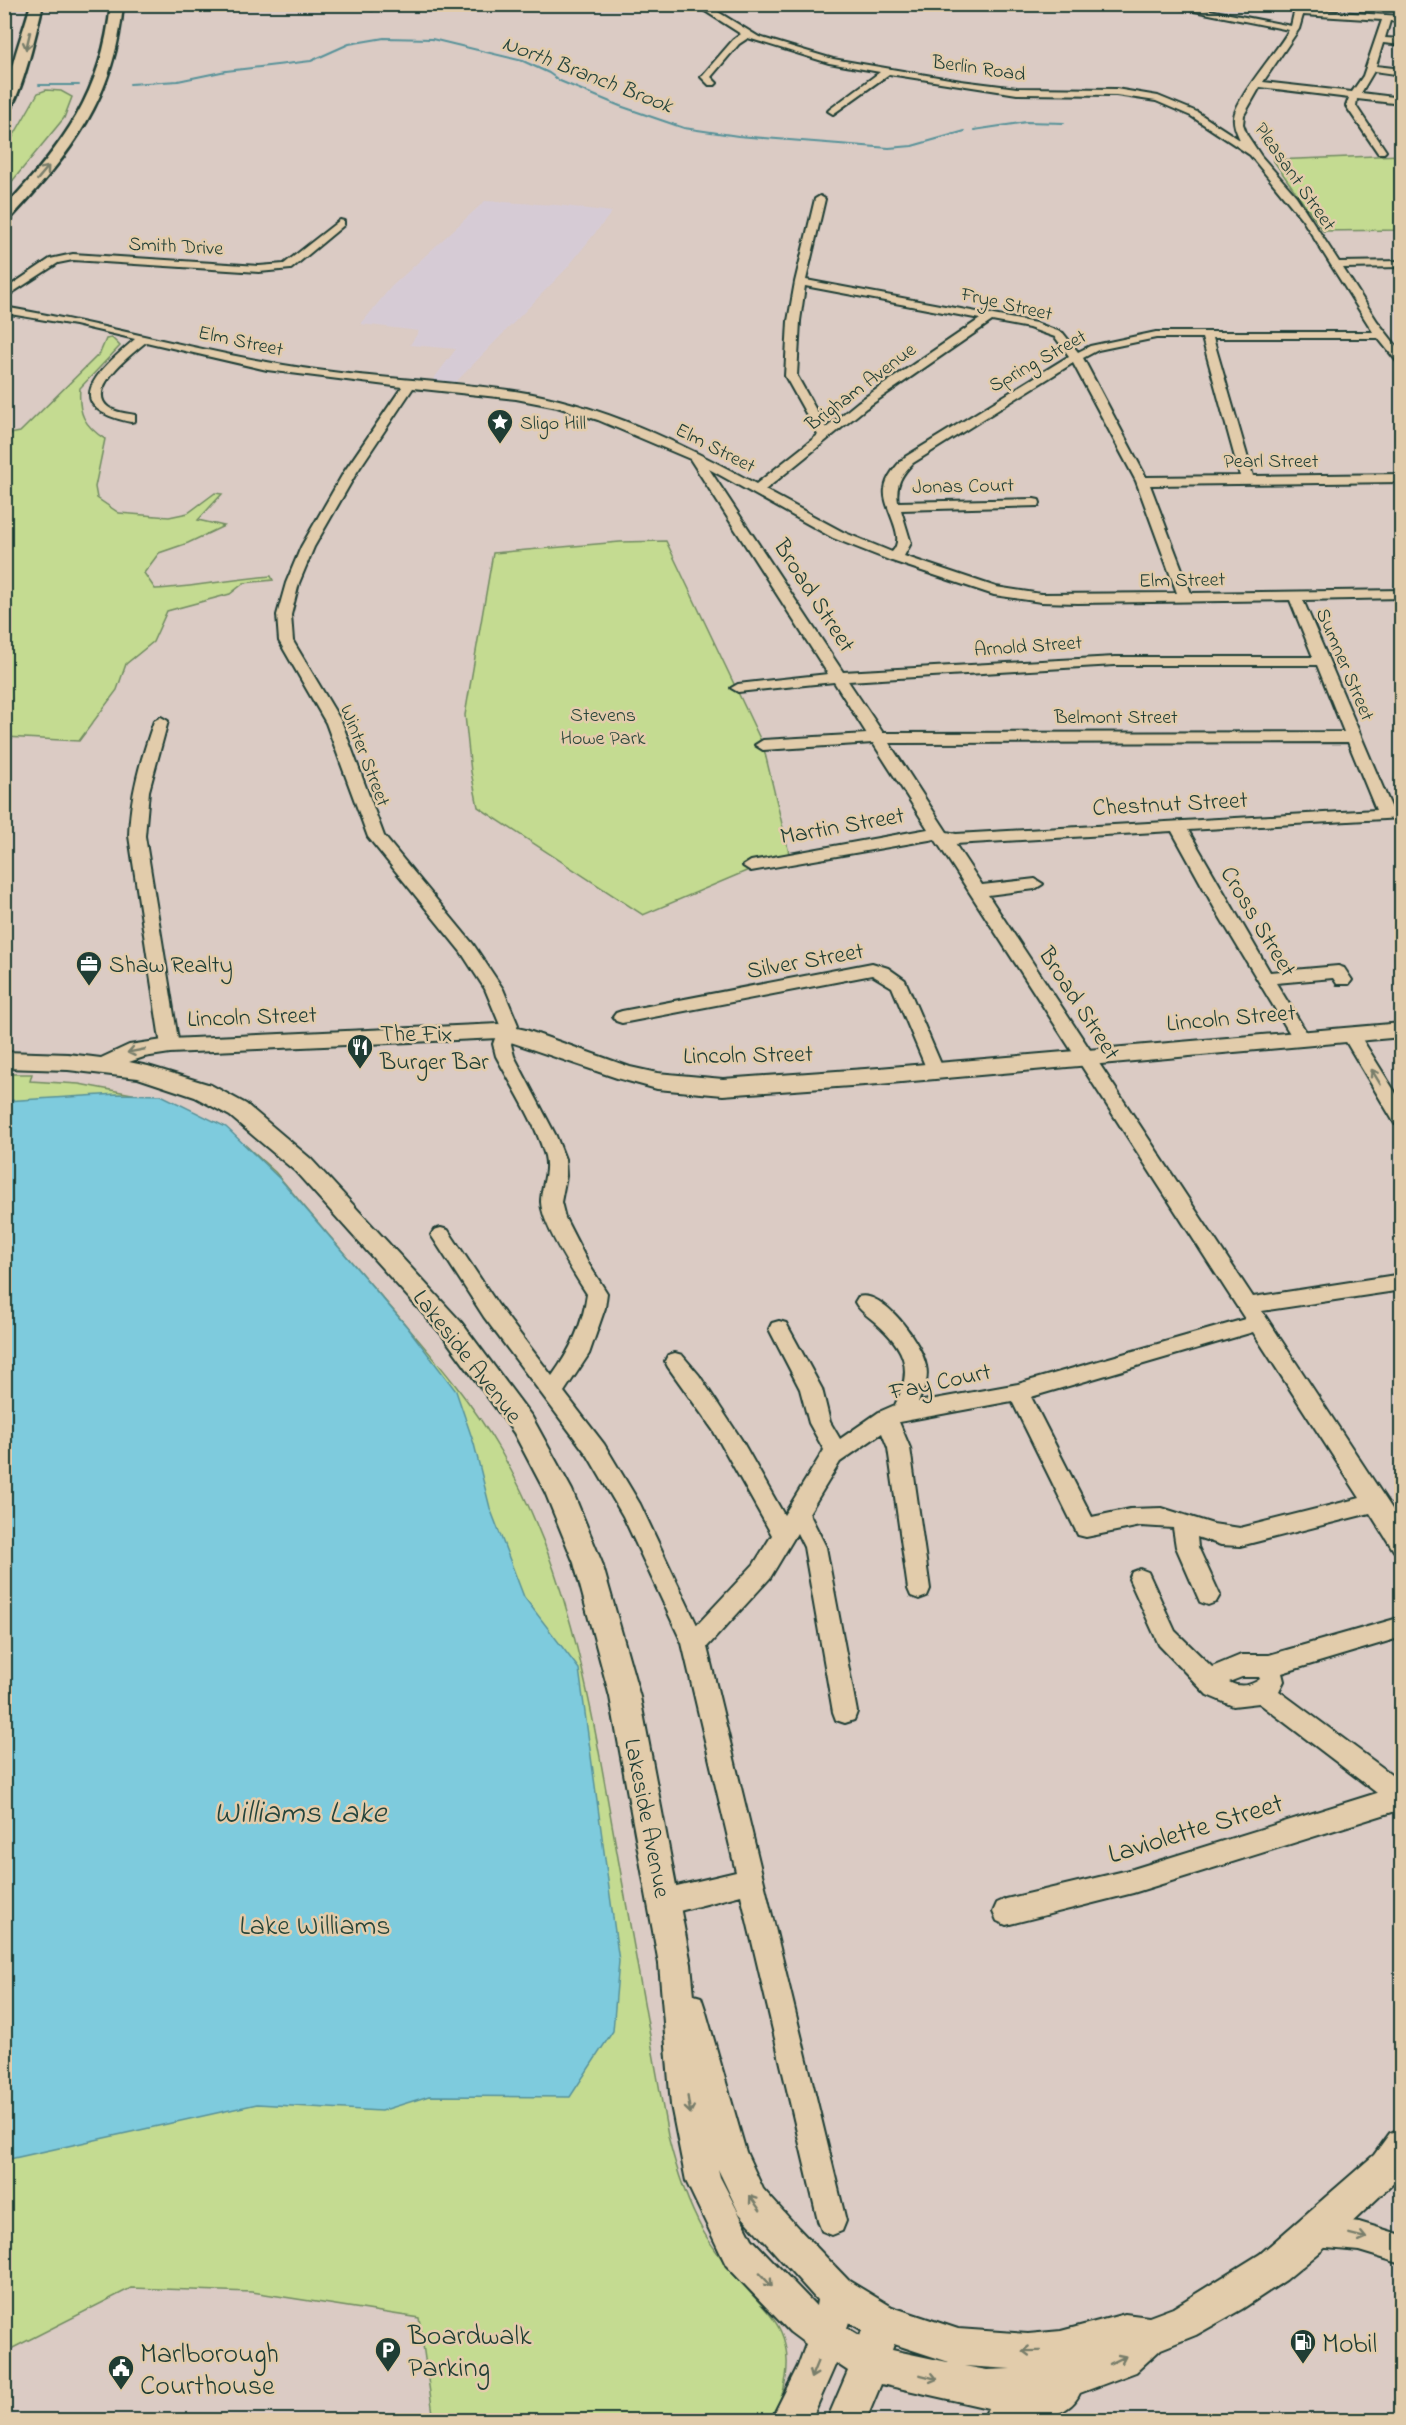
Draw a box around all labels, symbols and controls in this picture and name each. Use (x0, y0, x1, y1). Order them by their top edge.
water label: North Branch Brook (497, 29, 678, 123)
one-way arrow (22, 31, 33, 50)
street label: Berlin Road (929, 48, 1027, 90)
street label: Pleasant Street (1246, 117, 1342, 238)
one-way arrow (37, 165, 50, 181)
street label: Smith Drive (128, 231, 224, 264)
street label: Frye Street (957, 281, 1055, 330)
street label: Elm Street (195, 319, 286, 366)
street label: Spring Street (984, 323, 1093, 402)
street label: Brigham Avenue (799, 337, 924, 441)
place icon: Sligo Hill (485, 407, 515, 445)
place label: Sligo Hill (520, 410, 586, 440)
street label: Elm Street (670, 417, 760, 482)
street label: Pearl Street (1223, 448, 1319, 477)
street label: Jonas Court (912, 472, 1014, 503)
street label: Broad Street (763, 532, 863, 660)
street label: Elm Street (1139, 566, 1226, 597)
street label: Sumner Street (1307, 604, 1381, 726)
street label: Arnold Street (973, 629, 1083, 666)
street label: Winter Street (331, 701, 397, 811)
park label: Stevens Howe Park (560, 702, 646, 754)
street label: Belmont Street (1053, 704, 1178, 733)
street label: Chestnut Street (1092, 784, 1249, 827)
street label: Martin Street (778, 799, 907, 856)
street label: Cross Street (1210, 860, 1304, 984)
street label: Silver Street (744, 935, 867, 990)
street label: Broad Street (1028, 940, 1128, 1068)
office icon: Shaw Realty (74, 949, 104, 987)
place label: Shaw Realty (109, 949, 233, 985)
street label: Lincoln Street (1165, 996, 1297, 1043)
street label: Lincoln Street (187, 999, 318, 1038)
place label: The Fix Burger Bar (379, 1018, 489, 1081)
restaurant icon: The Fix Burger Bar (345, 1032, 375, 1070)
street label: Lincoln Street (683, 1038, 813, 1075)
one-way arrow (127, 1046, 146, 1057)
one-way arrow (1370, 1069, 1382, 1086)
street label: Lakeside Avenue (402, 1283, 530, 1432)
street label: Fay Court (886, 1356, 995, 1412)
street label: Lakeside Avenue (613, 1736, 678, 1901)
street label: Laviolette Street (1103, 1784, 1289, 1876)
water label: Williams Lake (214, 1791, 388, 1838)
park label: Lake Williams (240, 1907, 390, 1948)
one-way arrow (683, 2095, 694, 2115)
one-way arrow (749, 2196, 761, 2212)
one-way arrow (1348, 2230, 1367, 2242)
one-way arrow (758, 2272, 772, 2287)
place label: Boardwalk Parking (407, 2317, 532, 2390)
place label: Mobil (1322, 2325, 1377, 2366)
fuel station icon: Mobil (1288, 2327, 1318, 2365)
place label: Marlborough Courthouse (140, 2335, 279, 2408)
parking icon: Boardwalk Parking (373, 2335, 403, 2373)
one-way arrow (1021, 2345, 1041, 2357)
public building icon: Marlborough Courthouse (106, 2353, 136, 2391)
one-way arrow (1108, 2353, 1126, 2365)
one-way arrow (808, 2360, 819, 2378)
one-way arrow (919, 2372, 938, 2384)

